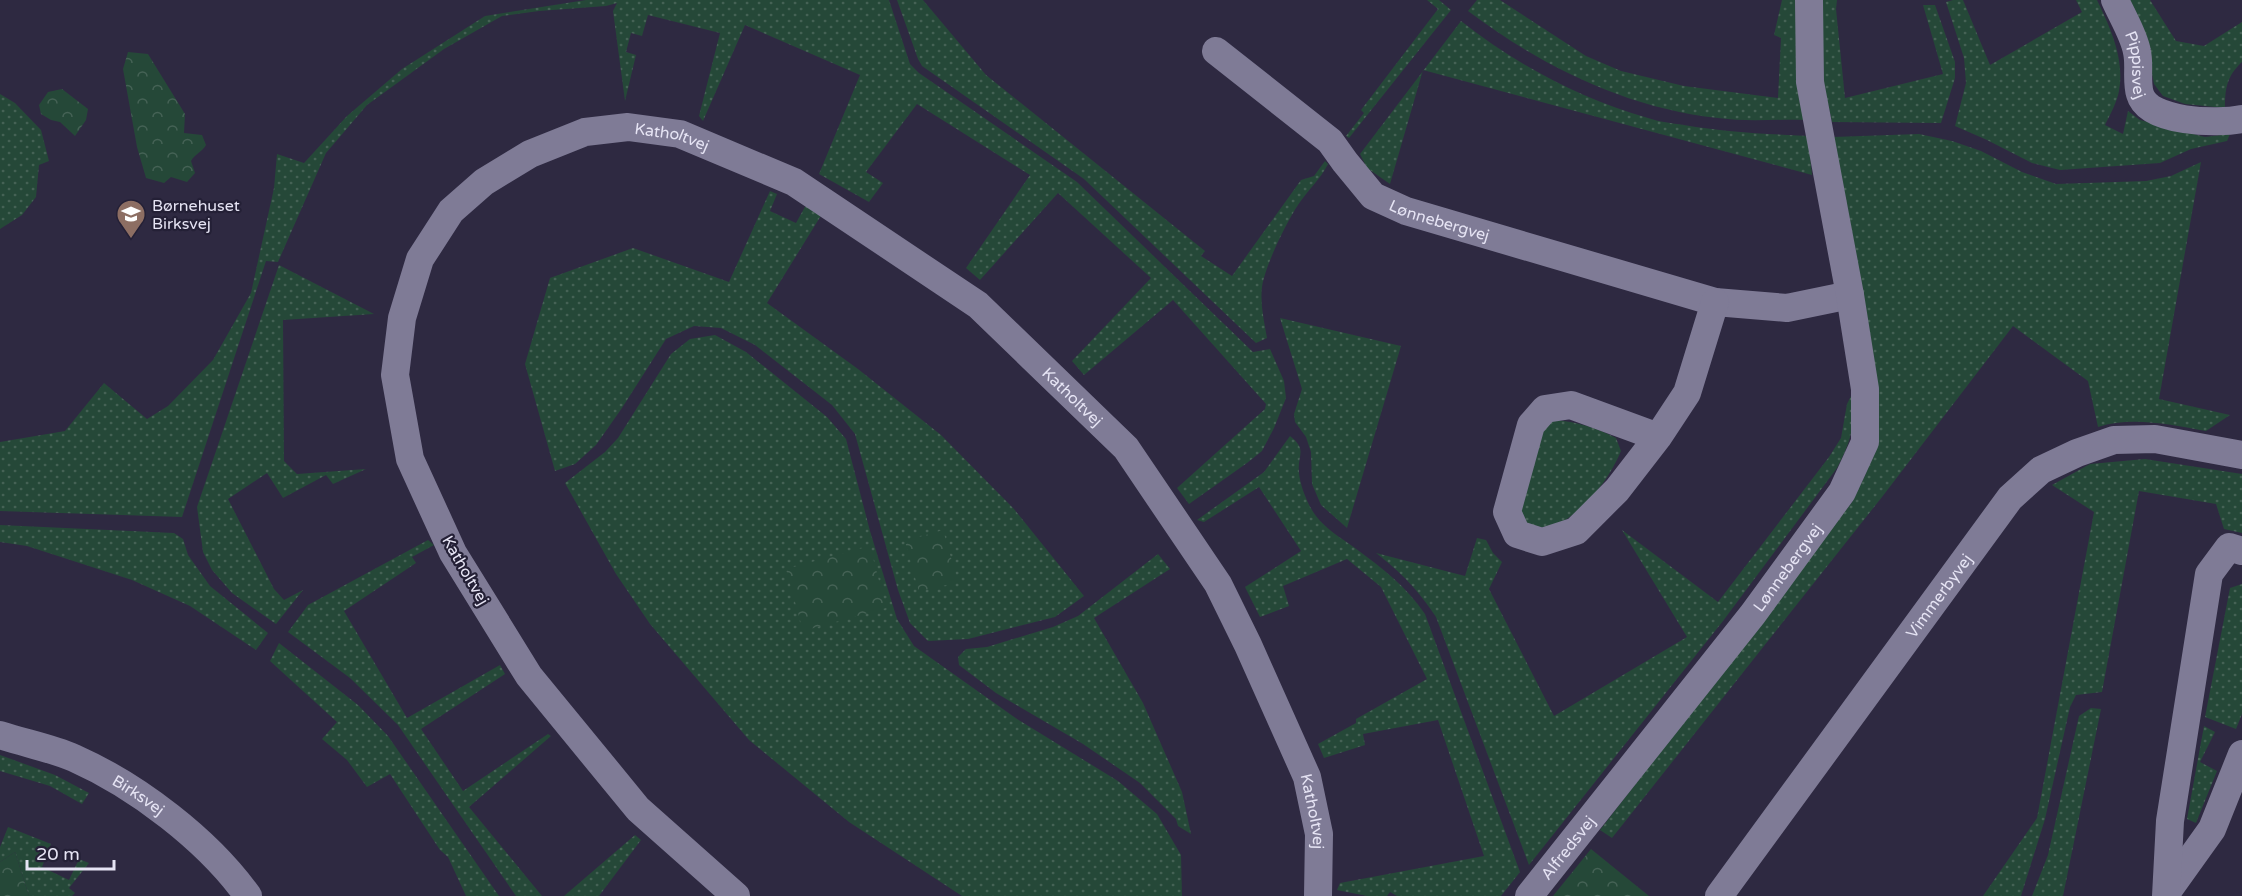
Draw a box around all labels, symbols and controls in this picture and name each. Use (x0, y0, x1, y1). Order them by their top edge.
street label: Pippisvej (2120, 28, 2150, 102)
street label: Katholtvej (633, 119, 712, 156)
place label: Børnehuset Birksvej (152, 196, 240, 234)
street label: Lønnebergvej (1386, 196, 1492, 246)
school or university icon: Børnehuset Birksvej (115, 198, 147, 240)
street label: Katholtvej (1037, 363, 1107, 431)
street label: Lønnebergvej (1749, 520, 1827, 616)
street label: Katholtvej (437, 532, 493, 609)
street label: Vimmerbyvej (1902, 550, 1977, 642)
street label: Birksvej (108, 771, 168, 820)
street label: Katholtvej (1296, 772, 1328, 849)
street label: Alfredsvej (1537, 812, 1600, 884)
scale bar (27, 833, 114, 871)
text: 20 m (36, 843, 80, 865)

